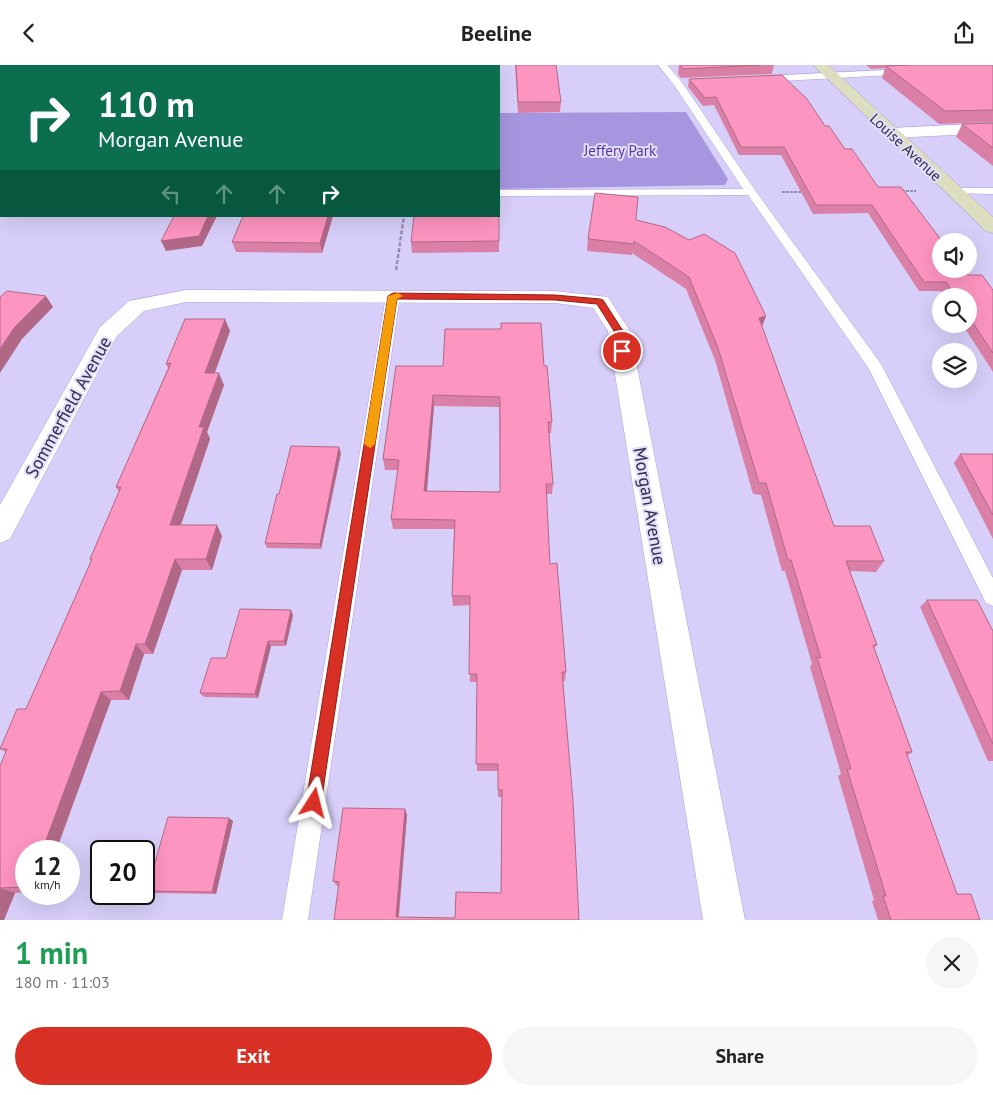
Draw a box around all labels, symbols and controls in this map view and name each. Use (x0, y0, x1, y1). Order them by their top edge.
icon: back (15, 19, 43, 47)
text: Beeline (461, 19, 532, 47)
icon: share (950, 19, 978, 47)
text: 110 m (98, 81, 195, 127)
icon: right (15, 85, 80, 150)
street label: Louise Avenue (866, 109, 946, 185)
text: Morgan Avenue (98, 125, 243, 153)
park label: Jeffery Park (583, 141, 657, 160)
icon: left (157, 180, 185, 208)
icon: ahead (210, 180, 238, 208)
icon: ahead (263, 180, 291, 208)
icon: right (316, 180, 344, 208)
map controls (932, 233, 977, 388)
button: sound (932, 233, 977, 278)
button: search (932, 288, 977, 333)
pin (601, 330, 643, 372)
street label: Sommerfield Avenue (20, 332, 116, 482)
icon: arrive (608, 337, 636, 365)
button: layers (932, 343, 977, 388)
street label: Morgan Avenue (628, 445, 672, 567)
position arrow (287, 776, 339, 828)
speed limit sign: 20 (90, 840, 155, 905)
text: 12 (33, 850, 62, 882)
text: km/h (34, 877, 61, 892)
text: 1 min (15, 933, 88, 972)
button: close (926, 937, 978, 989)
text: 180 m · 11:03 (15, 972, 110, 992)
button: Exit (15, 1027, 492, 1085)
button: Share (502, 1027, 978, 1085)

